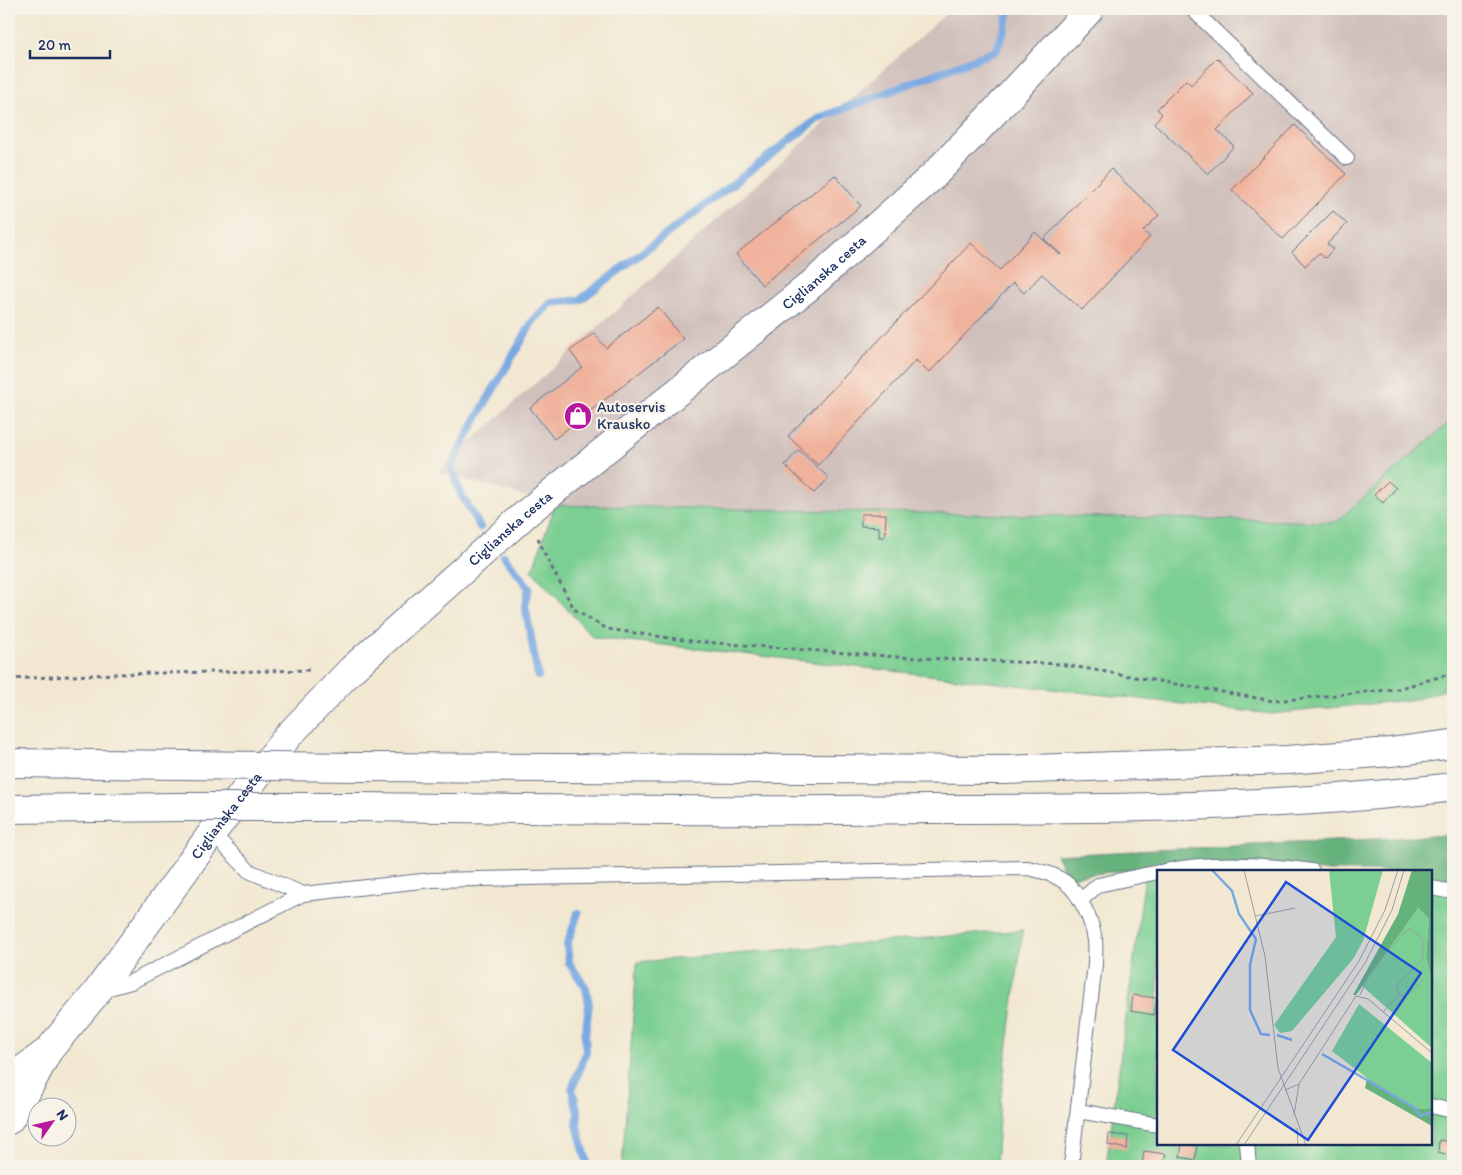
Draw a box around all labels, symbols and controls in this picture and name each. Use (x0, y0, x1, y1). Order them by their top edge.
scale bar (30, 28, 110, 60)
text: 20 m (38, 36, 72, 54)
street label: Ciglianska cesta (778, 231, 870, 314)
place label: Autoservis Krausko (597, 398, 666, 433)
shop icon: Autoservis Krausko (563, 401, 593, 431)
street label: Ciglianska cesta (465, 487, 556, 570)
street label: Ciglianska cesta (187, 768, 266, 863)
inset map (1157, 870, 1432, 1145)
north arrow (28, 1098, 78, 1148)
text: N (53, 1106, 72, 1124)

